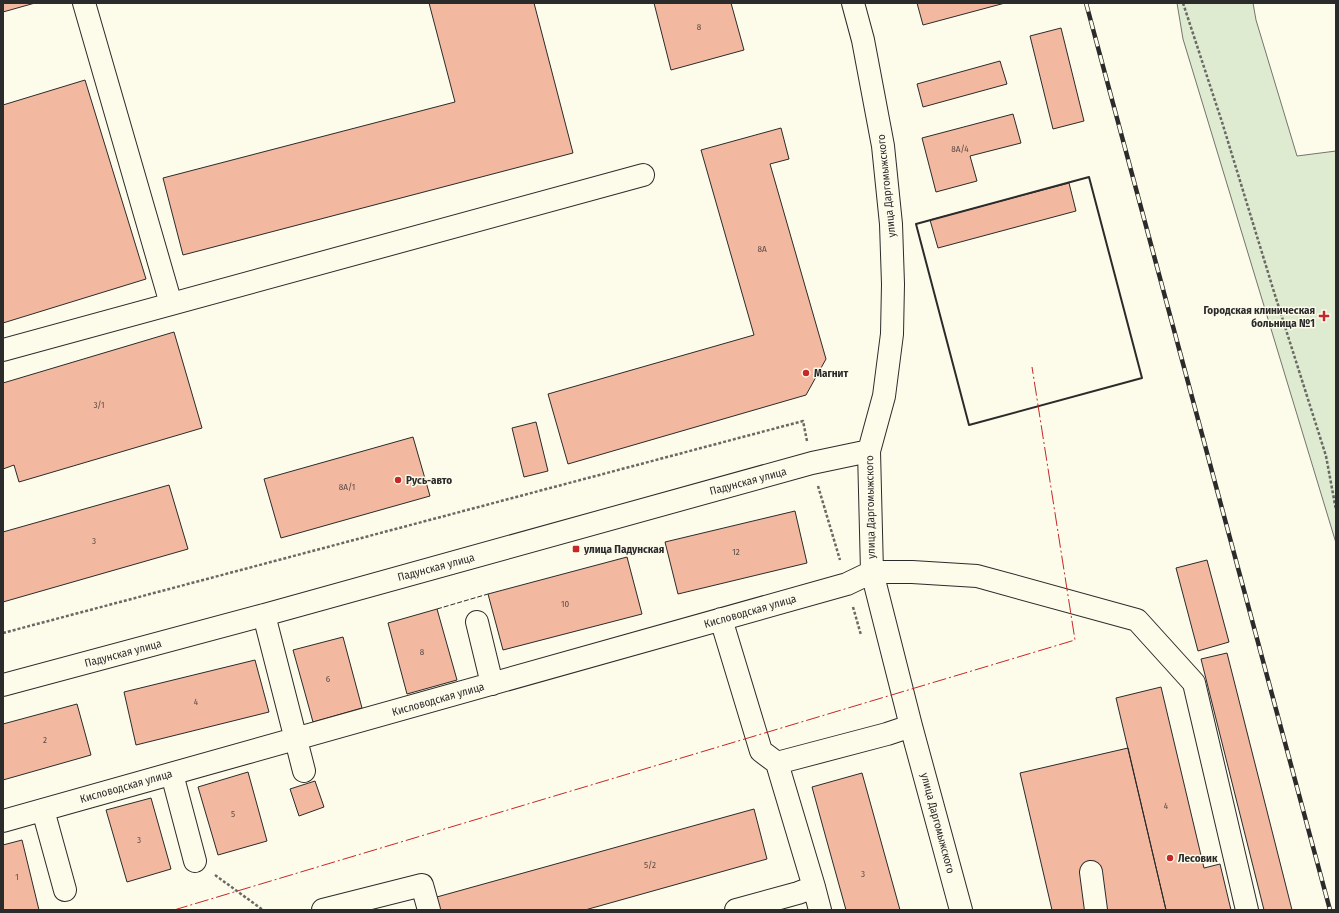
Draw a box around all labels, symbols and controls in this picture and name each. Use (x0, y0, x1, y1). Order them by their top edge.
house number: 8 (697, 22, 702, 32)
street label: улица Даргомыжского (875, 134, 898, 238)
house number: 8А/4 (951, 144, 969, 154)
house number: 8А (757, 244, 767, 254)
place label: Городская клиническая больница №1 (1203, 304, 1315, 330)
marker: Городская клиническая больница №1 (1318, 310, 1330, 322)
place label: Магнит (814, 367, 848, 380)
marker: Магнит (801, 368, 811, 378)
house number: 3/1 (93, 400, 105, 410)
street label: улица Даргомыжского (863, 455, 878, 559)
street label: Падунская улица (708, 465, 788, 498)
place label: Русь-авто (406, 474, 452, 487)
marker: Русь-авто (393, 475, 403, 485)
house number: 8А/1 (339, 482, 355, 492)
house number: 3 (92, 536, 96, 546)
place label: улица Падунская (583, 543, 664, 556)
marker: улица Падунская (571, 544, 581, 554)
house number: 12 (732, 547, 740, 557)
street label: Падунская улица (396, 551, 476, 584)
street label: Кисловодская улица (703, 592, 798, 631)
house number: 10 (561, 599, 569, 609)
street label: Падунская улица (83, 637, 163, 670)
house number: 8 (420, 647, 425, 657)
house number: 6 (326, 674, 331, 684)
street label: Кисловодская улица (391, 680, 486, 719)
house number: 4 (194, 697, 199, 707)
house number: 2 (43, 735, 47, 745)
street label: Кисловодская улица (79, 767, 174, 806)
street label: улица Даргомыжского (918, 771, 957, 875)
house number: 4 (1164, 801, 1169, 811)
house number: 5 (231, 809, 235, 819)
house number: 3 (137, 835, 141, 845)
place label: Лесовик (1178, 852, 1218, 865)
marker: Лесовик (1165, 853, 1175, 863)
house number: 5/2 (644, 860, 656, 870)
house number: 3 (861, 869, 865, 879)
house number: 1 (15, 872, 19, 882)

